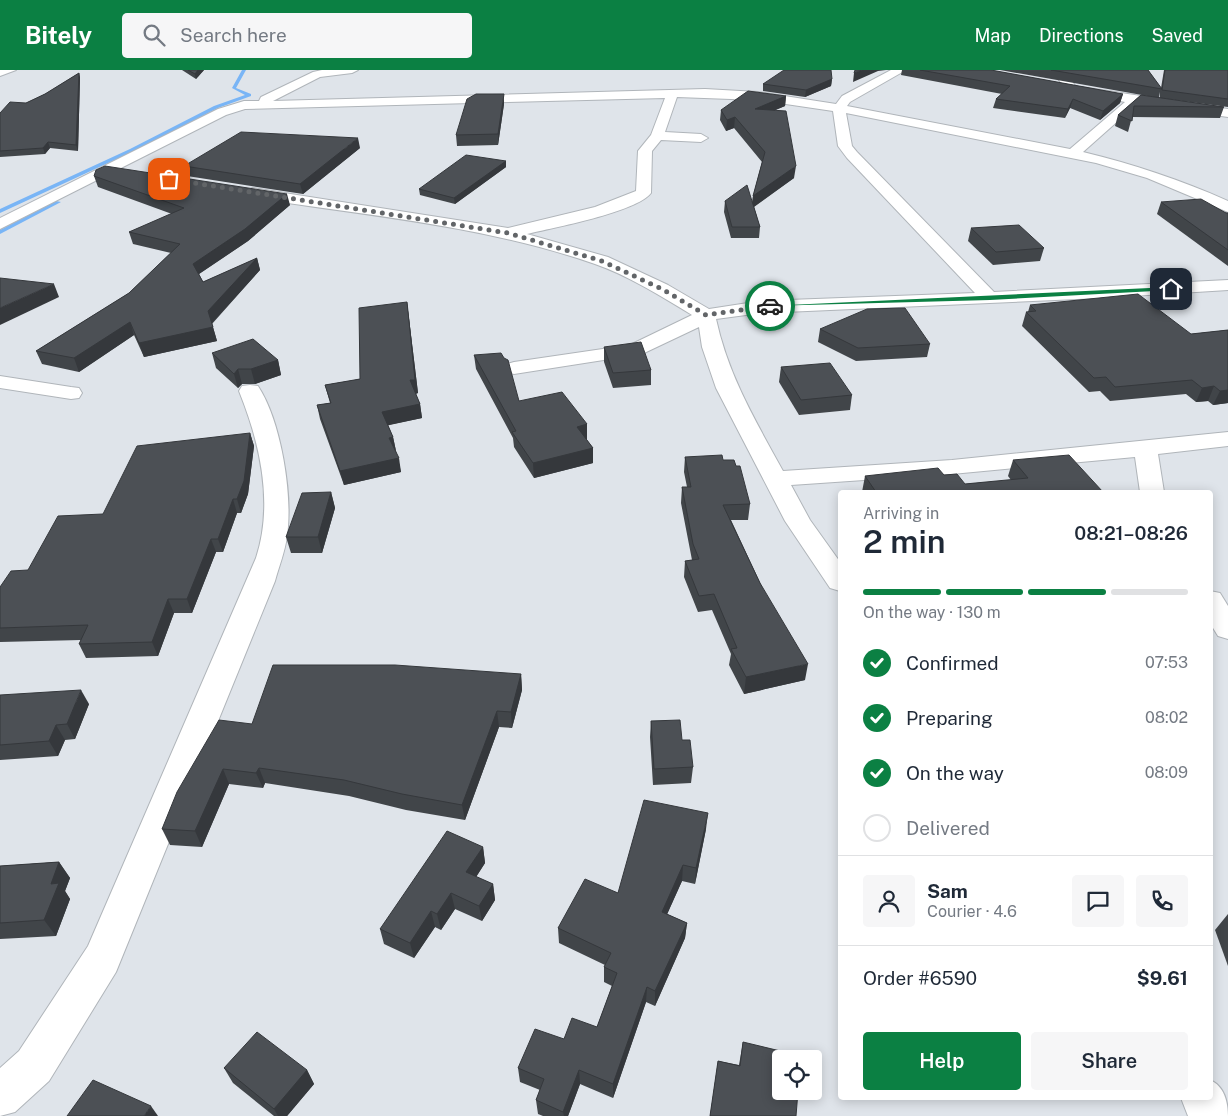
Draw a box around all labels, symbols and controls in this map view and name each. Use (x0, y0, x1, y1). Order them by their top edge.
search box (122, 13, 472, 58)
text: Bitely (25, 21, 92, 49)
icon: search (140, 21, 168, 49)
text: Search here (180, 24, 287, 46)
text: Map (974, 25, 1011, 46)
text: Directions (1039, 25, 1124, 46)
text: Saved (1152, 25, 1203, 46)
pin (148, 158, 190, 200)
icon: bag (155, 165, 183, 193)
pin (1150, 268, 1192, 310)
icon: home (1157, 275, 1185, 303)
courier (745, 281, 795, 331)
icon: car (756, 292, 784, 320)
text: Arriving in (863, 504, 939, 523)
text: 08:21–08:26 (1074, 522, 1188, 544)
text: 2 min (863, 523, 946, 560)
text: On the way · 130 m (863, 603, 1001, 622)
icon: check (863, 649, 891, 677)
text: Confirmed (906, 652, 999, 674)
text: 07:53 (1145, 653, 1188, 672)
icon: check (863, 704, 891, 732)
text: Preparing (906, 707, 993, 729)
text: 08:02 (1145, 708, 1188, 727)
icon: check (863, 759, 891, 787)
text: On the way (906, 762, 1004, 784)
text: 08:09 (1145, 763, 1188, 782)
text: Delivered (906, 817, 990, 839)
button: person (863, 875, 915, 927)
button: chat (1072, 875, 1124, 927)
button: phone (1136, 875, 1188, 927)
text: Sam (927, 880, 968, 902)
text: Courier · 4.6 (927, 902, 1017, 921)
text: Order #6590 (863, 967, 977, 989)
text: $9.61 (1137, 967, 1188, 989)
button: Help (863, 1032, 1021, 1090)
button: Share (1031, 1032, 1188, 1090)
map controls (772, 1050, 822, 1100)
button: locate (772, 1050, 822, 1100)

